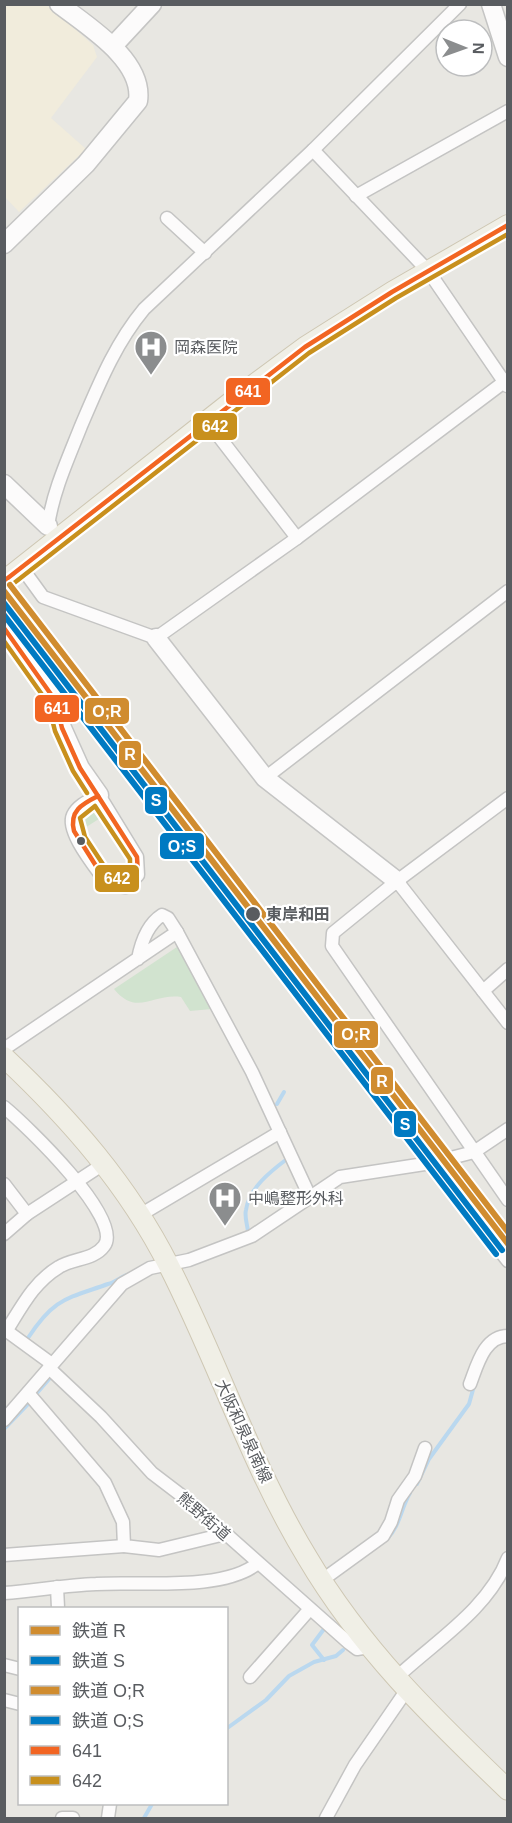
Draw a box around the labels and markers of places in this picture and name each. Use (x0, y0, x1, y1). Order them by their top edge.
hospital icon: 岡森医院 (133, 329, 169, 376)
place label: 岡森医院 (174, 339, 238, 356)
unlabelled marker (75, 835, 87, 847)
marker: 東岸和田 (244, 905, 262, 923)
place label: 東岸和田 (266, 906, 330, 923)
hospital icon: 中嶋整形外科 (207, 1180, 243, 1227)
place label: 中嶋整形外科 (248, 1190, 344, 1207)

